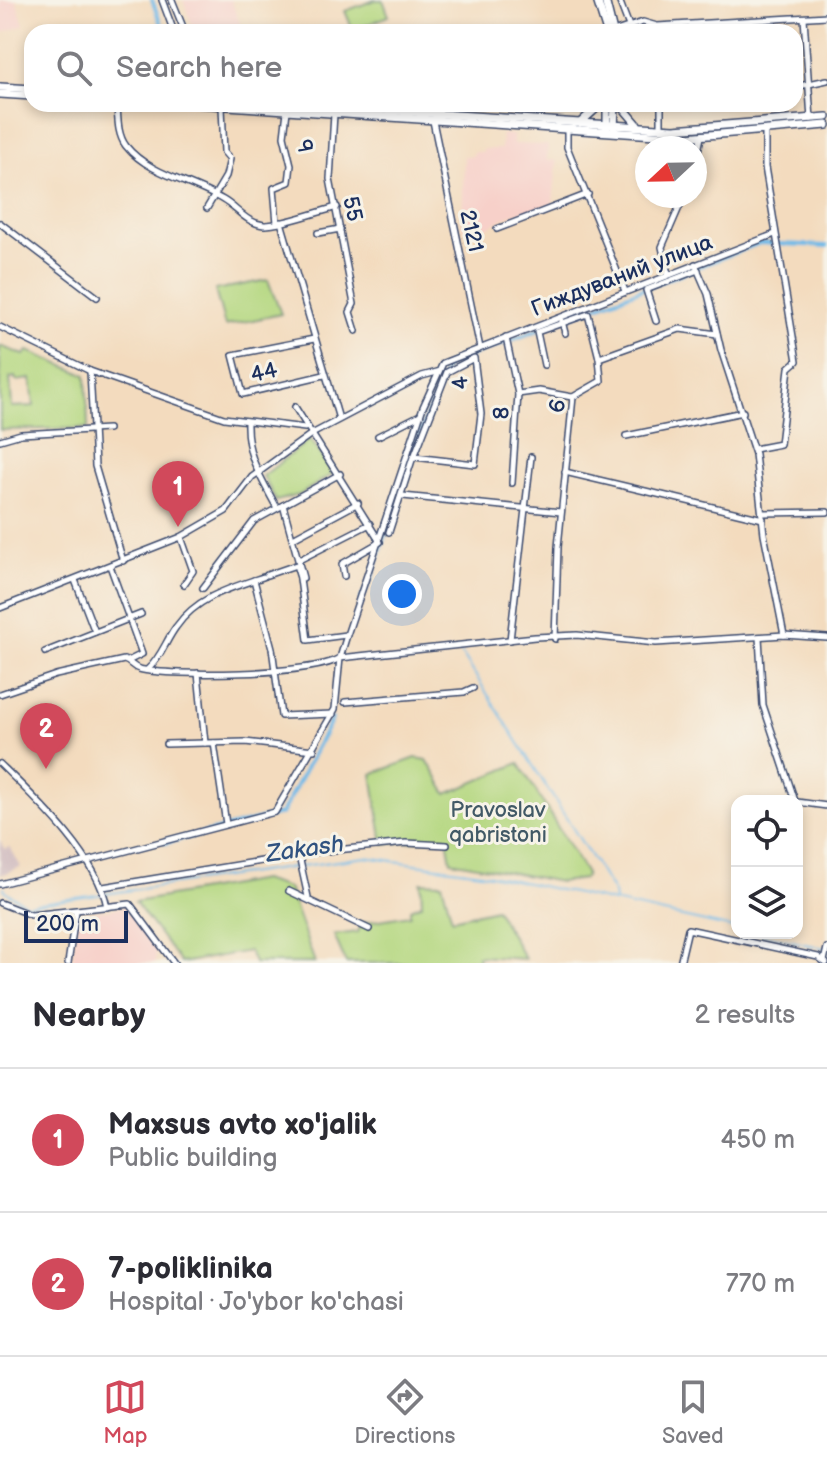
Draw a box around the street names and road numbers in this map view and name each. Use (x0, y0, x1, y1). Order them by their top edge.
street label: 9 (289, 137, 319, 155)
street label: 55 (336, 194, 368, 224)
street label: 2121 (453, 207, 489, 255)
street label: Гиждуваний улица (528, 229, 716, 323)
street label: 44 (248, 357, 281, 389)
street label: 4 (447, 374, 475, 391)
street label: 6 (543, 396, 573, 416)
street label: 8 (488, 406, 516, 420)

